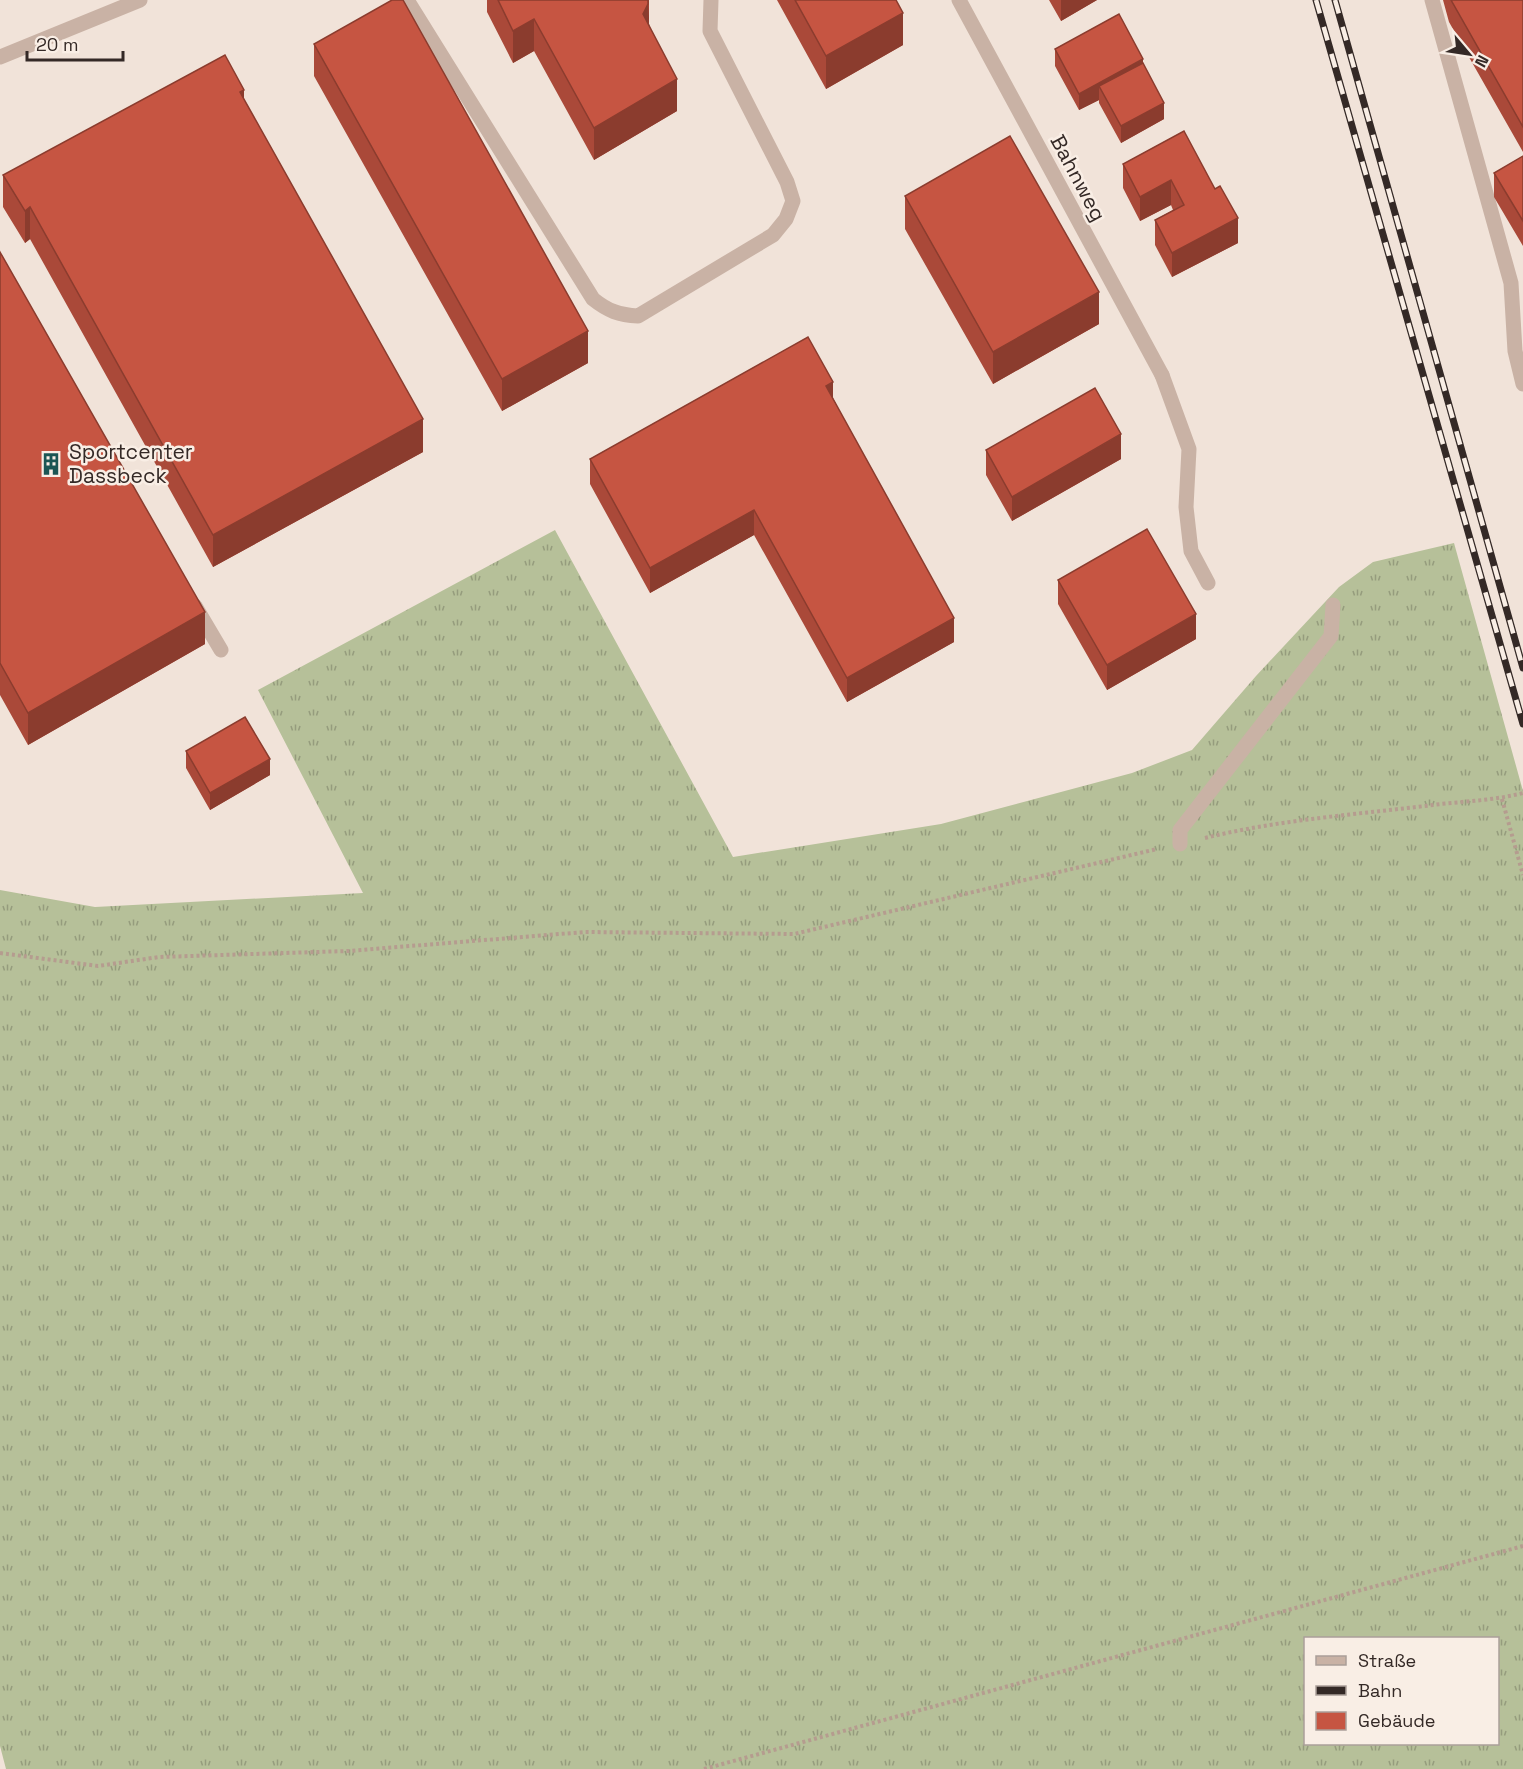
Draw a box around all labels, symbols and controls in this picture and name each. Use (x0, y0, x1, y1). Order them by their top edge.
scale bar (27, 24, 123, 62)
north arrow (1439, 24, 1499, 84)
text: 20 m (36, 33, 79, 56)
text: N (1470, 51, 1493, 71)
street label: Bahnweg (1044, 130, 1112, 226)
place label: Sportcenter Dassbeck (69, 438, 193, 489)
building icon: Sportcenter Dassbeck (38, 451, 64, 477)
legend (1304, 1637, 1499, 1745)
text: Straße (1358, 1649, 1416, 1672)
text: Bahn (1358, 1679, 1402, 1702)
text: Gebäude (1358, 1709, 1436, 1732)

